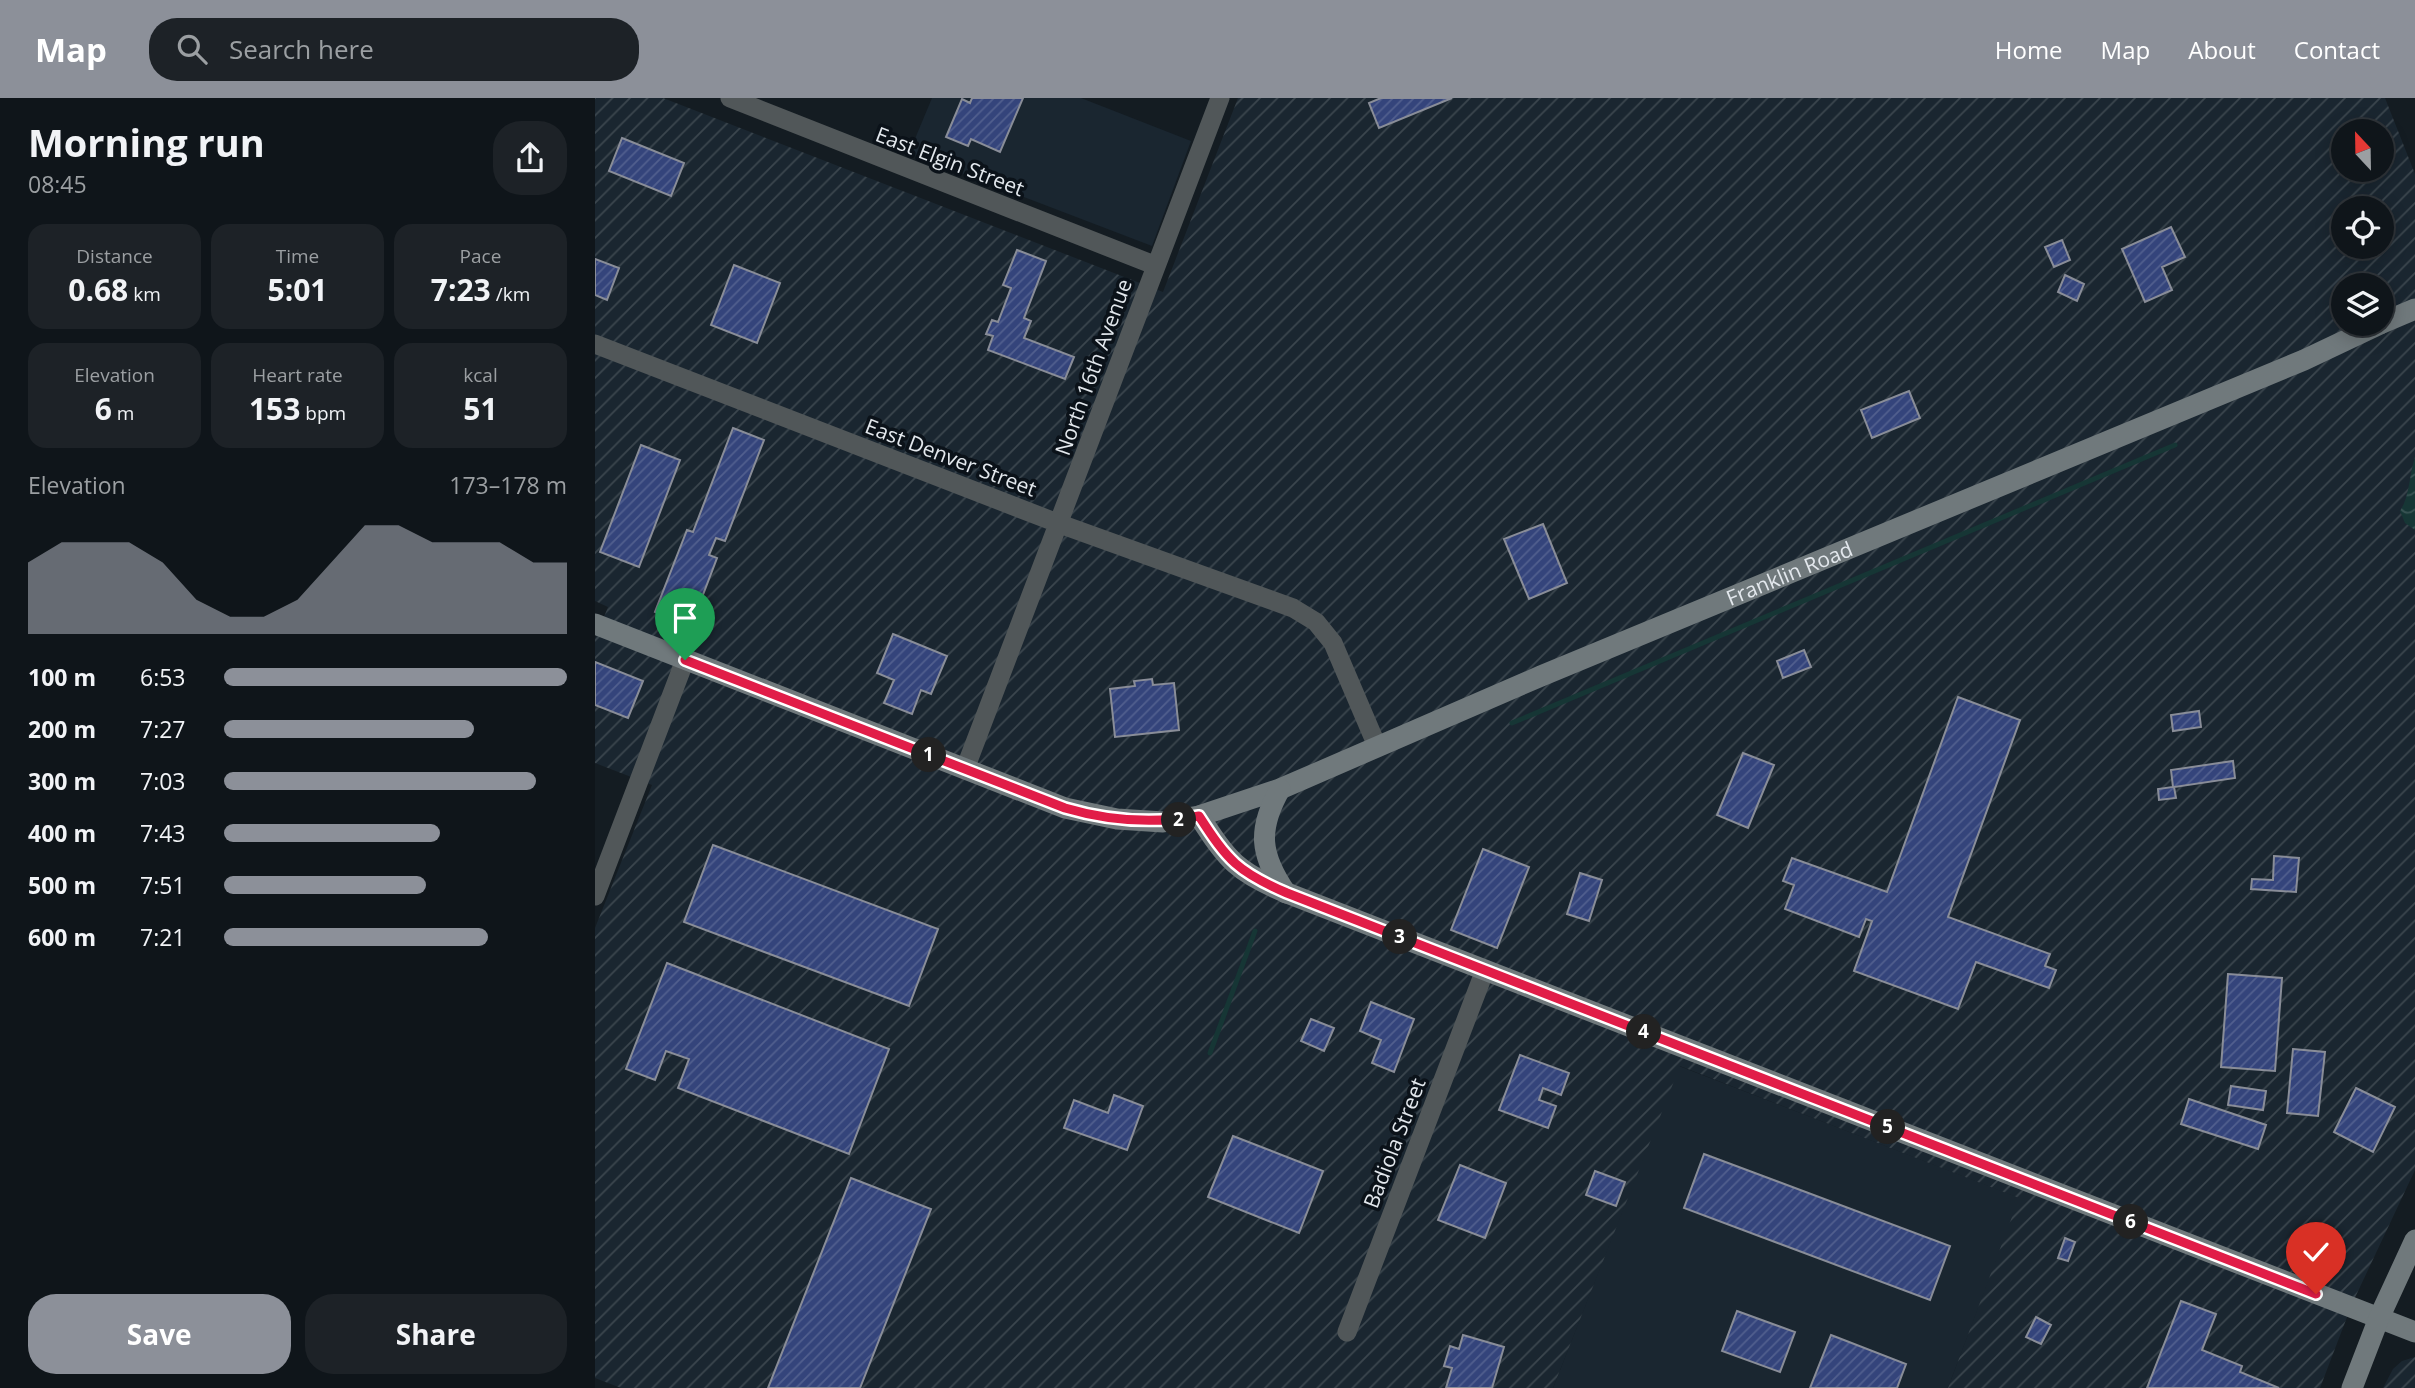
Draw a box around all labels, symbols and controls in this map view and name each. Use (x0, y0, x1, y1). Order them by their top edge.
search box (149, 18, 639, 81)
text: Map (35, 27, 107, 72)
icon: search (173, 30, 211, 68)
text: Search here (229, 31, 374, 67)
text: Home (1995, 33, 2063, 66)
text: Map (2101, 33, 2150, 66)
text: About (2188, 33, 2256, 66)
text: Contact (2294, 33, 2380, 66)
text: Morning run (28, 116, 265, 168)
north arrow (2331, 119, 2394, 182)
map controls (2331, 119, 2394, 336)
street label: East Elgin Street (872, 120, 1028, 202)
button: share (493, 121, 567, 195)
text: 08:45 (28, 168, 87, 200)
button: locate (2331, 196, 2394, 259)
text: Distance (76, 243, 153, 269)
text: Time (276, 243, 319, 269)
text: Pace (460, 243, 501, 269)
text: 0.68 (68, 269, 128, 310)
text: 5:01 (267, 269, 328, 310)
text: 7:23 (431, 269, 491, 310)
button: layers (2331, 273, 2394, 336)
street label: North 16th Avenue (1048, 275, 1138, 459)
text: km (128, 281, 161, 307)
text: /km (491, 281, 530, 307)
text: Elevation (74, 362, 155, 388)
text: Heart rate (252, 362, 343, 388)
text: kcal (463, 362, 498, 388)
text: 6 (95, 388, 112, 429)
text: 153 (249, 388, 300, 429)
text: 51 (463, 388, 498, 429)
text: m (112, 400, 134, 426)
text: bpm (300, 400, 346, 426)
street label: East Denver Street (861, 411, 1041, 503)
text: Elevation (28, 469, 126, 501)
text: 173–178 m (449, 469, 567, 501)
street label: Franklin Road (1722, 535, 1857, 612)
pin (655, 588, 715, 660)
icon: arrive (666, 599, 704, 637)
text: 100 m (28, 661, 96, 693)
text: 6:53 (140, 661, 186, 693)
text: 200 m (28, 713, 96, 745)
text: 7:27 (140, 713, 186, 745)
pin: 1 (911, 738, 947, 772)
text: 1 (923, 741, 934, 767)
text: 300 m (28, 765, 96, 797)
text: 7:03 (140, 765, 186, 797)
pin: 2 (1161, 802, 1197, 838)
text: 2 (1173, 806, 1184, 832)
text: 400 m (28, 817, 96, 849)
text: 7:43 (140, 817, 186, 849)
text: 500 m (28, 869, 96, 901)
text: 7:51 (140, 869, 186, 901)
pin: 3 (1383, 920, 1417, 954)
text: 600 m (28, 921, 96, 953)
text: 7:21 (140, 921, 186, 953)
text: 3 (1394, 923, 1405, 949)
pin: 4 (1627, 1014, 1661, 1049)
text: 4 (1638, 1018, 1649, 1044)
street label: Badiola Street (1356, 1074, 1432, 1212)
pin: 5 (1871, 1110, 1905, 1144)
text: 5 (1882, 1113, 1893, 1139)
pin: 6 (2113, 1204, 2149, 1240)
text: 6 (2125, 1208, 2136, 1234)
pin (2286, 1222, 2346, 1294)
icon: check (2297, 1233, 2335, 1271)
button: Save (28, 1294, 291, 1374)
button: Share (305, 1294, 567, 1374)

